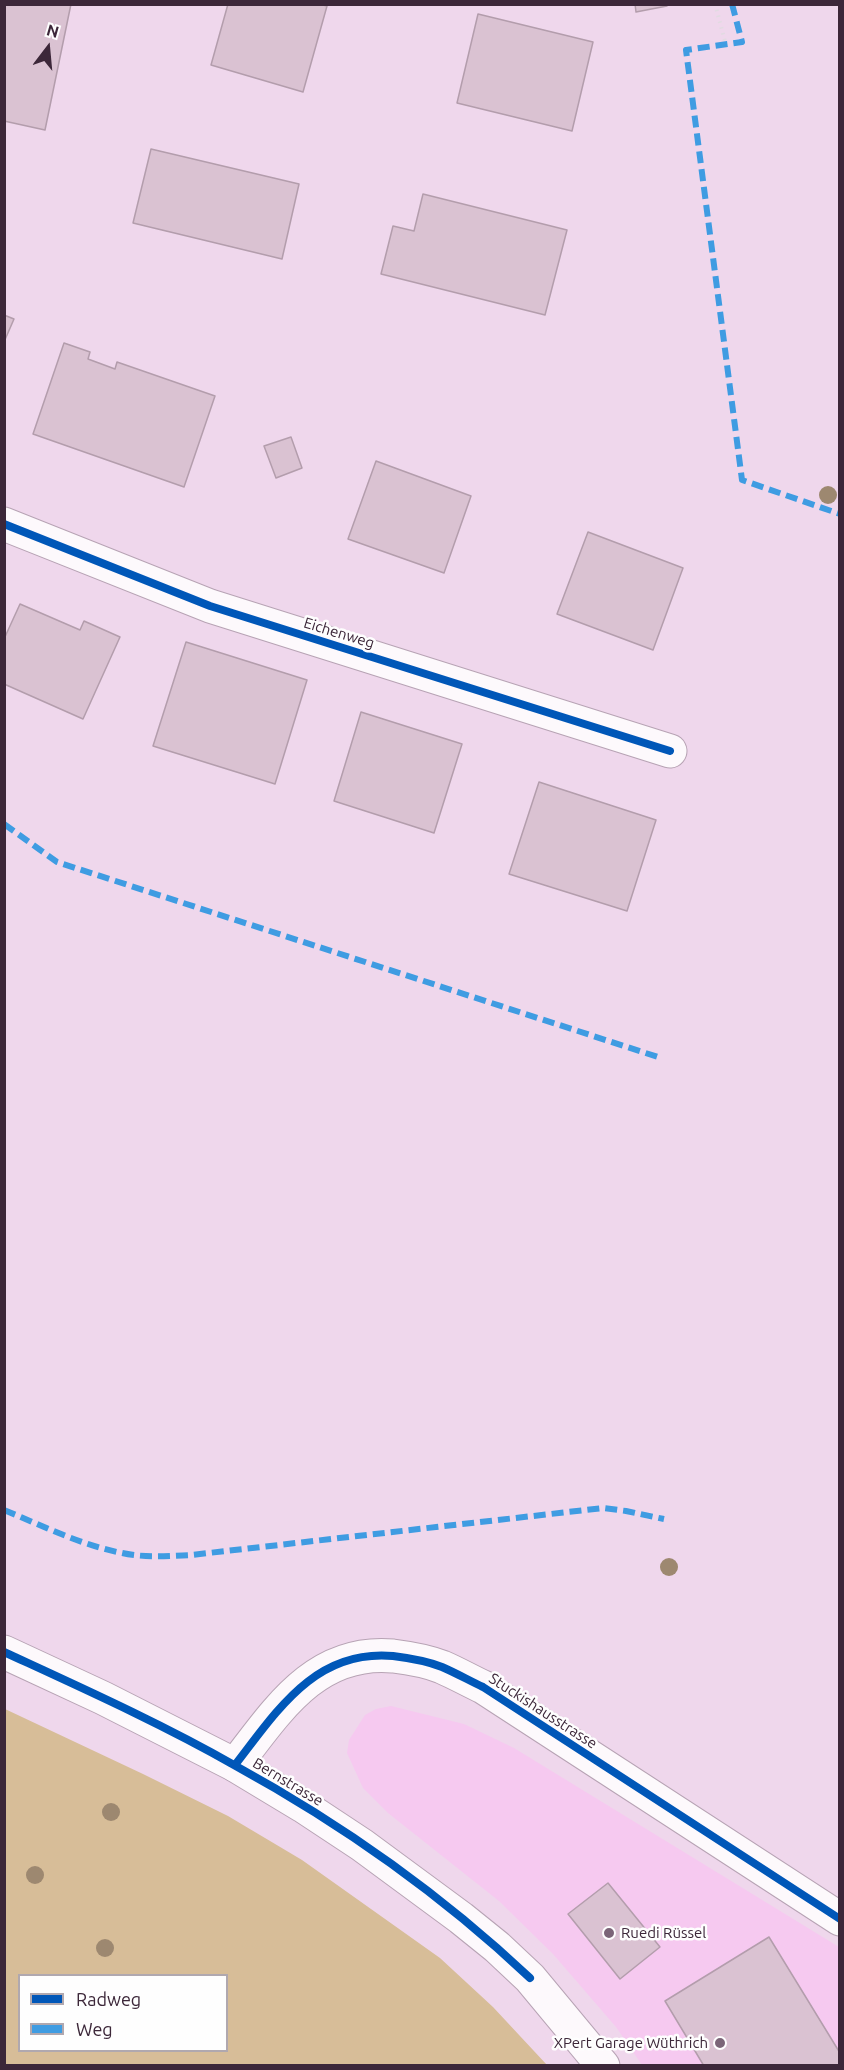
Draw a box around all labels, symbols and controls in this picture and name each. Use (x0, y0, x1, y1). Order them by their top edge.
north arrow (18, 18, 78, 78)
text: N (45, 20, 61, 41)
street label: Eichenweg (301, 614, 377, 652)
street label: Stuckishausstrasse (485, 1669, 601, 1753)
street label: Bernstrasse (249, 1754, 327, 1810)
place label: Ruedi Rüssel (621, 1924, 706, 1942)
marker: Ruedi Rüssel (602, 1926, 616, 1940)
legend (18, 1974, 228, 2052)
text: Radweg (76, 1989, 141, 2009)
text: Weg (76, 2019, 113, 2039)
place label: XPert Garage Wüthrich (554, 2034, 708, 2052)
marker: XPert Garage Wüthrich (713, 2036, 727, 2050)

